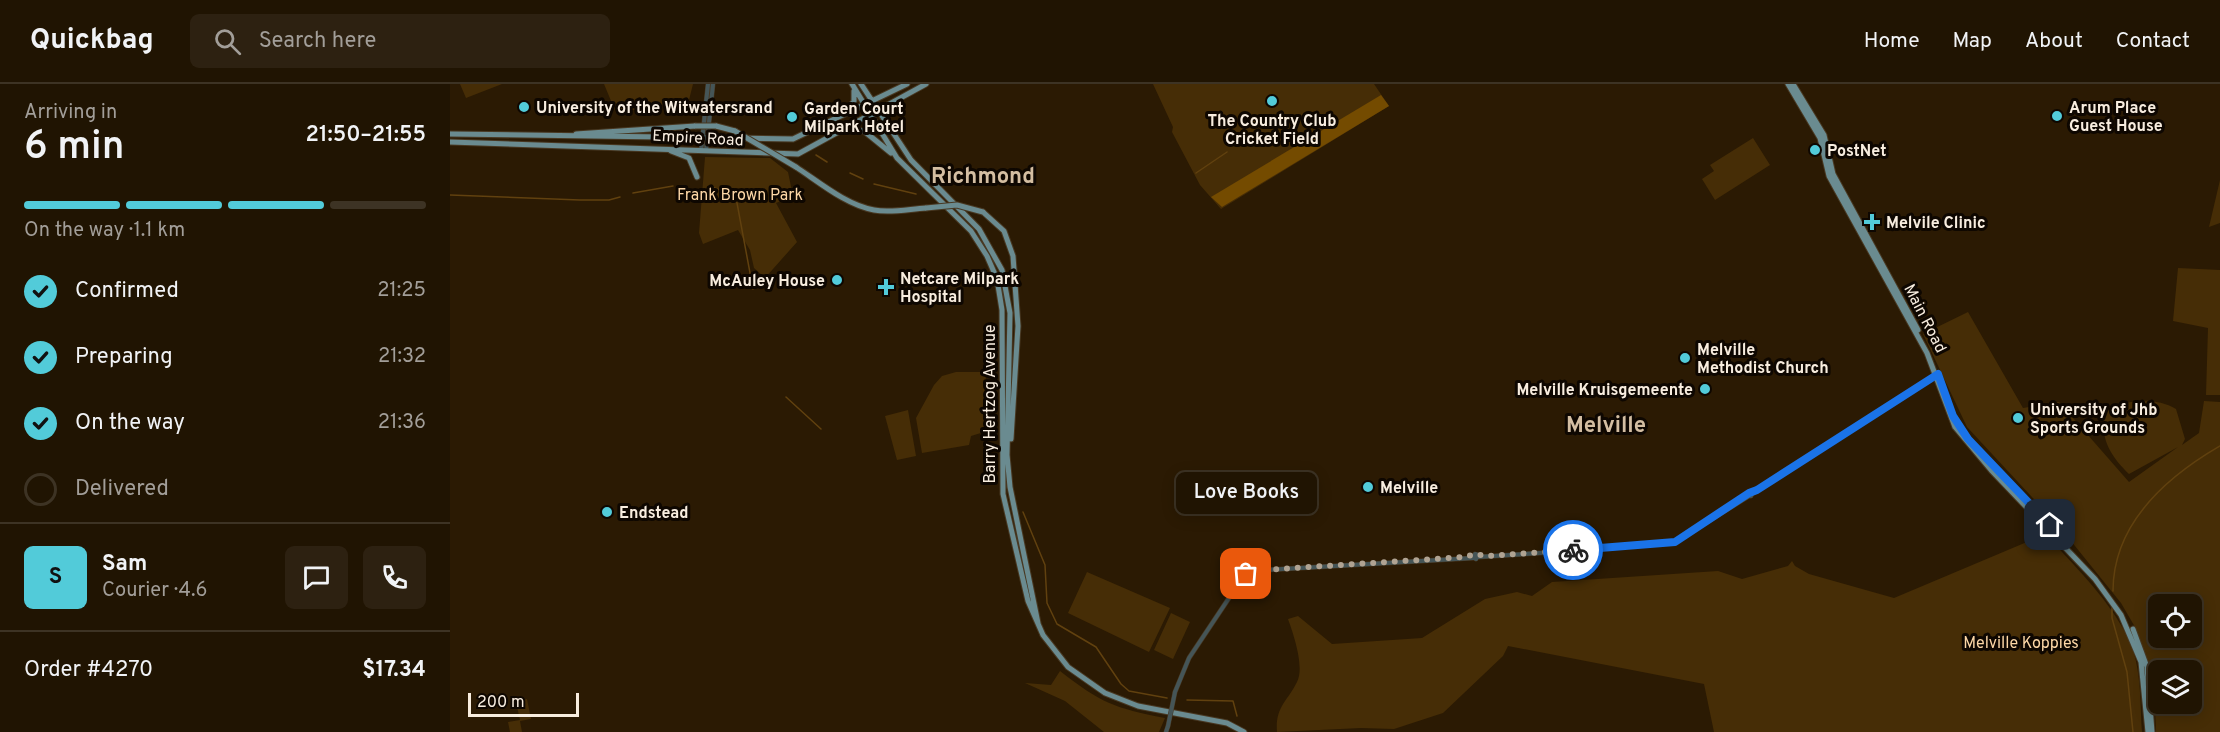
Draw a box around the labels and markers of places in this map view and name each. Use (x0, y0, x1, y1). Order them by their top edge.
marker: The Country Club Cricket Field (1265, 94, 1279, 108)
place label: University of the Witwatersrand (536, 99, 773, 119)
place label: Arum Place Guest House (2069, 99, 2163, 137)
marker: University of the Witwatersrand (517, 100, 531, 114)
place label: Garden Court Milpark Hotel (804, 100, 904, 138)
marker: Arum Place Guest House (2050, 109, 2064, 123)
marker: Garden Court Milpark Hotel (785, 110, 799, 124)
place label: The Country Club Cricket Field (1207, 112, 1337, 150)
place label: PostNet (1827, 142, 1886, 162)
marker: PostNet (1808, 143, 1822, 157)
marker: Melvile Clinic (1863, 213, 1881, 231)
place label: Melvile Clinic (1886, 214, 1986, 234)
place label: Netcare Milpark Hospital (900, 270, 1019, 308)
place label: McAuley House (709, 272, 825, 292)
marker: McAuley House (830, 273, 844, 287)
marker: Netcare Milpark Hospital (877, 278, 895, 296)
place label: Melville Methodist Church (1697, 341, 1829, 379)
marker: Melville Methodist Church (1678, 351, 1692, 365)
place label: Melville Kruisgemeente (1516, 381, 1693, 401)
marker: Melville Kruisgemeente (1698, 382, 1712, 396)
place label: University of Jhb Sports Grounds (2030, 401, 2157, 439)
marker: University of Jhb Sports Grounds (2011, 411, 2025, 425)
callout: Love Books (1176, 472, 1316, 514)
place label: Melville (1380, 479, 1438, 499)
marker: Melville (1361, 480, 1375, 494)
pin (2024, 499, 2075, 550)
place label: Endstead (619, 504, 689, 524)
marker: Endstead (600, 505, 614, 519)
pin (1220, 548, 1271, 599)

